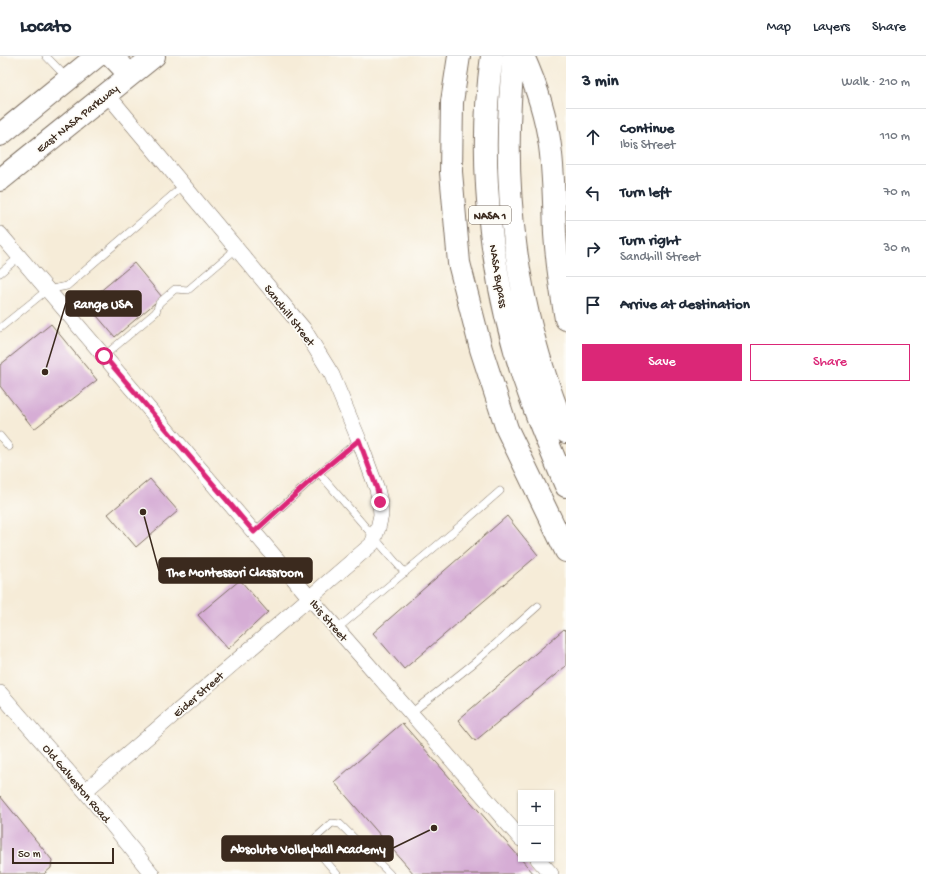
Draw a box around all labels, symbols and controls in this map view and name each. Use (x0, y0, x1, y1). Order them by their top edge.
text: Locato (20, 16, 71, 39)
text: Map (767, 19, 791, 36)
text: Layers (813, 19, 850, 36)
text: Share (872, 19, 906, 36)
text: 3 min (582, 72, 619, 92)
text: Walk · 210 m (842, 75, 910, 90)
street label: East NASA Parkway (34, 82, 122, 157)
text: Continue (620, 120, 674, 138)
icon: ahead (582, 126, 604, 148)
text: 110 m (880, 129, 910, 144)
text: Ibis Street (620, 138, 675, 153)
icon: left (582, 182, 604, 204)
text: Turn left (620, 184, 671, 202)
text: 70 m (884, 185, 910, 200)
road number: NASA 1 (469, 206, 511, 224)
text: Turn right (620, 232, 680, 250)
icon: right (582, 238, 604, 260)
text: 30 m (884, 241, 910, 256)
street label: NASA Bypass (485, 244, 510, 310)
text: Sandhill Street (620, 250, 700, 265)
street label: Sandhill Street (260, 283, 317, 351)
callout: Range USA (66, 291, 141, 316)
icon: arrive (582, 294, 604, 316)
text: Arrive at destination (620, 296, 750, 314)
text: Range USA (73, 298, 134, 313)
button: Save (582, 344, 742, 381)
button: Share (750, 344, 910, 381)
route start (95, 347, 113, 365)
route end (371, 493, 389, 511)
callout: The Montessori Classroom (159, 558, 312, 583)
text: The Montessori Classroom (166, 566, 304, 581)
street label: Ibis Street (305, 597, 350, 646)
street label: Eider Street (171, 669, 228, 721)
street label: Old Galveston Road (38, 742, 113, 827)
map controls (518, 790, 554, 862)
button: + (518, 790, 554, 826)
button: − (518, 826, 554, 862)
callout: Absolute Volleyball Academy (222, 836, 393, 861)
text: Absolute Volleyball Academy (229, 843, 386, 858)
scale bar (12, 846, 114, 865)
text: 50 m (18, 849, 40, 861)

